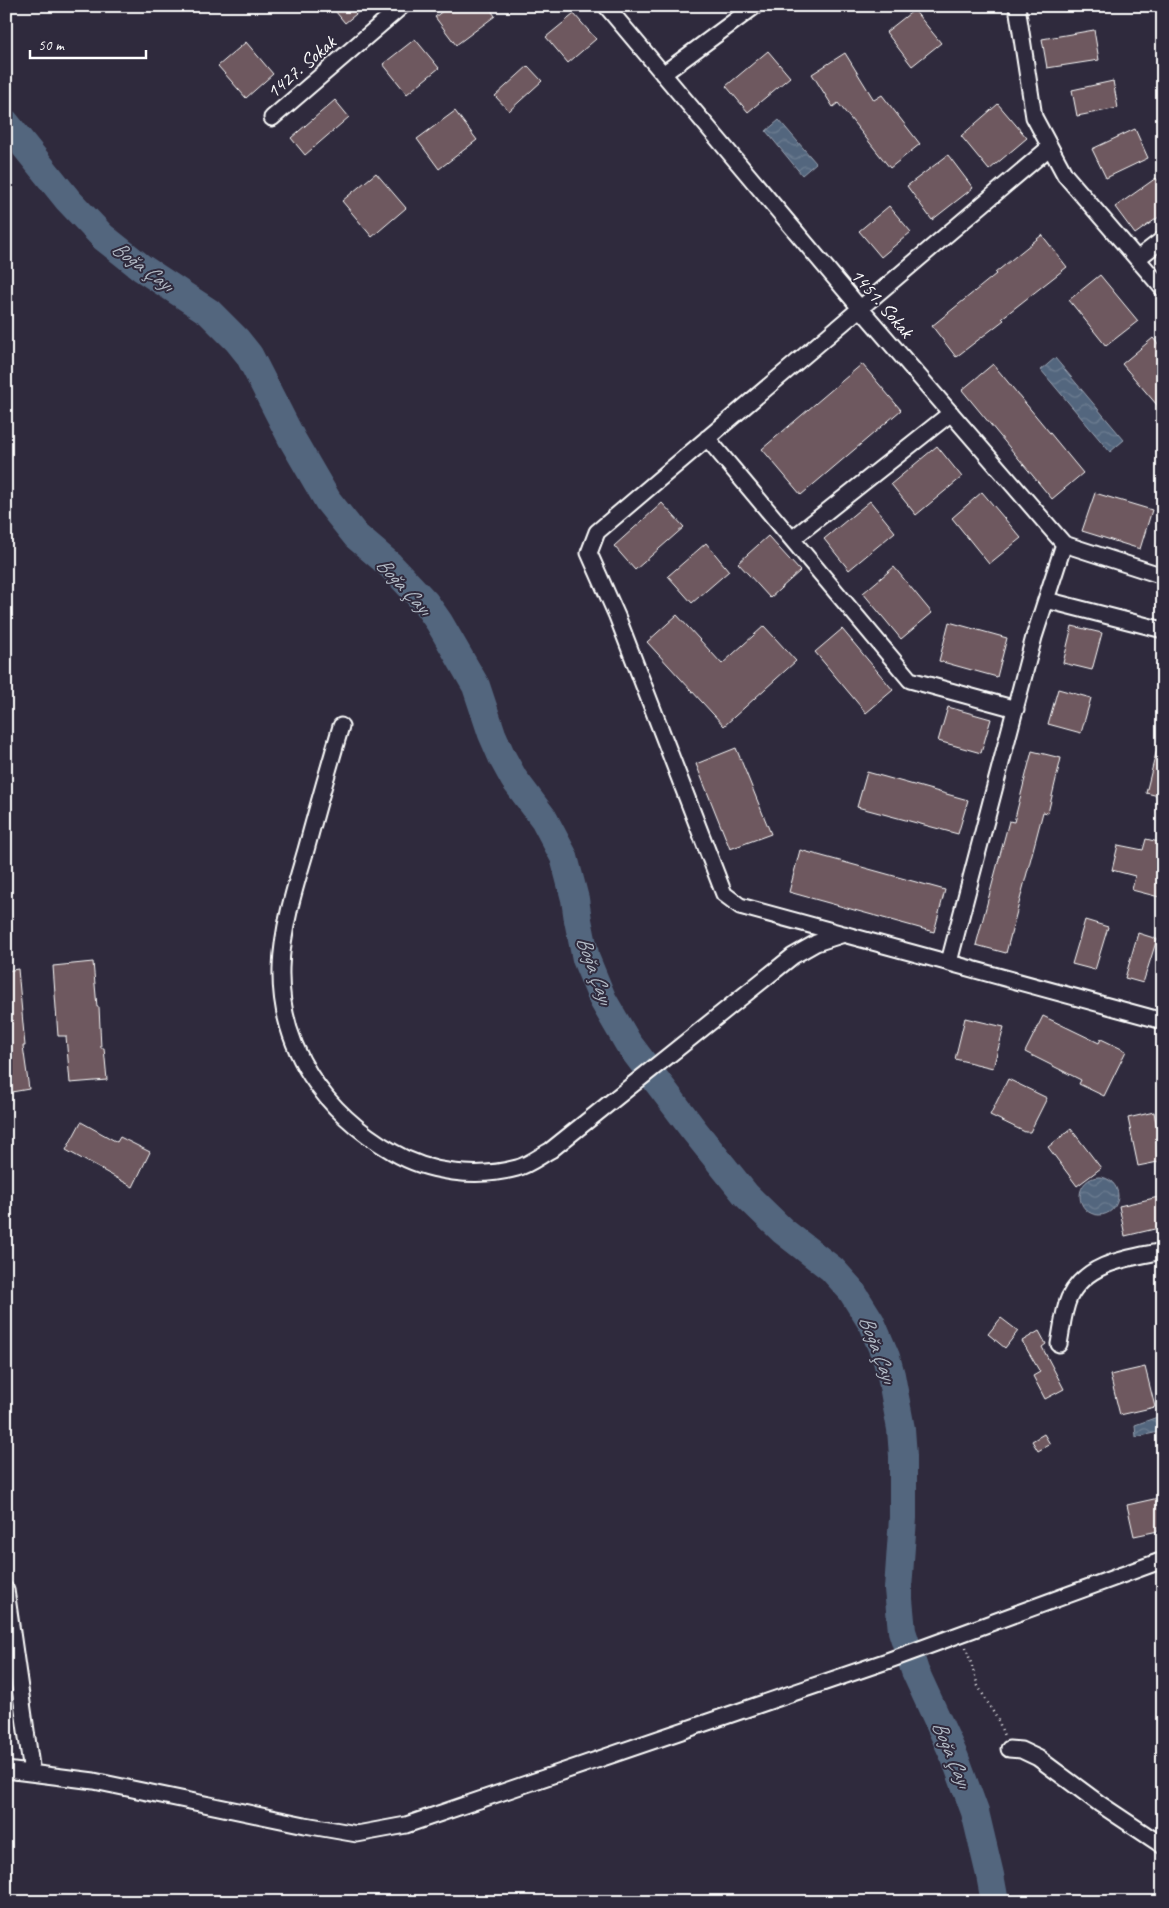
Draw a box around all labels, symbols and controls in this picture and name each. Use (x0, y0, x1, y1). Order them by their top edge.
scale bar (30, 28, 146, 60)
street label: 1427. Sokak (261, 29, 342, 104)
text: 50 m (38, 36, 65, 55)
water label: Boğa Çayı (107, 235, 181, 299)
street label: 1451. Sokak (845, 263, 920, 344)
water label: Boğa Çayı (371, 552, 439, 623)
water label: Boğa Çayı (571, 933, 620, 1010)
water label: Boğa Çayı (853, 1312, 904, 1389)
water label: Boğa Çayı (926, 1717, 979, 1794)

